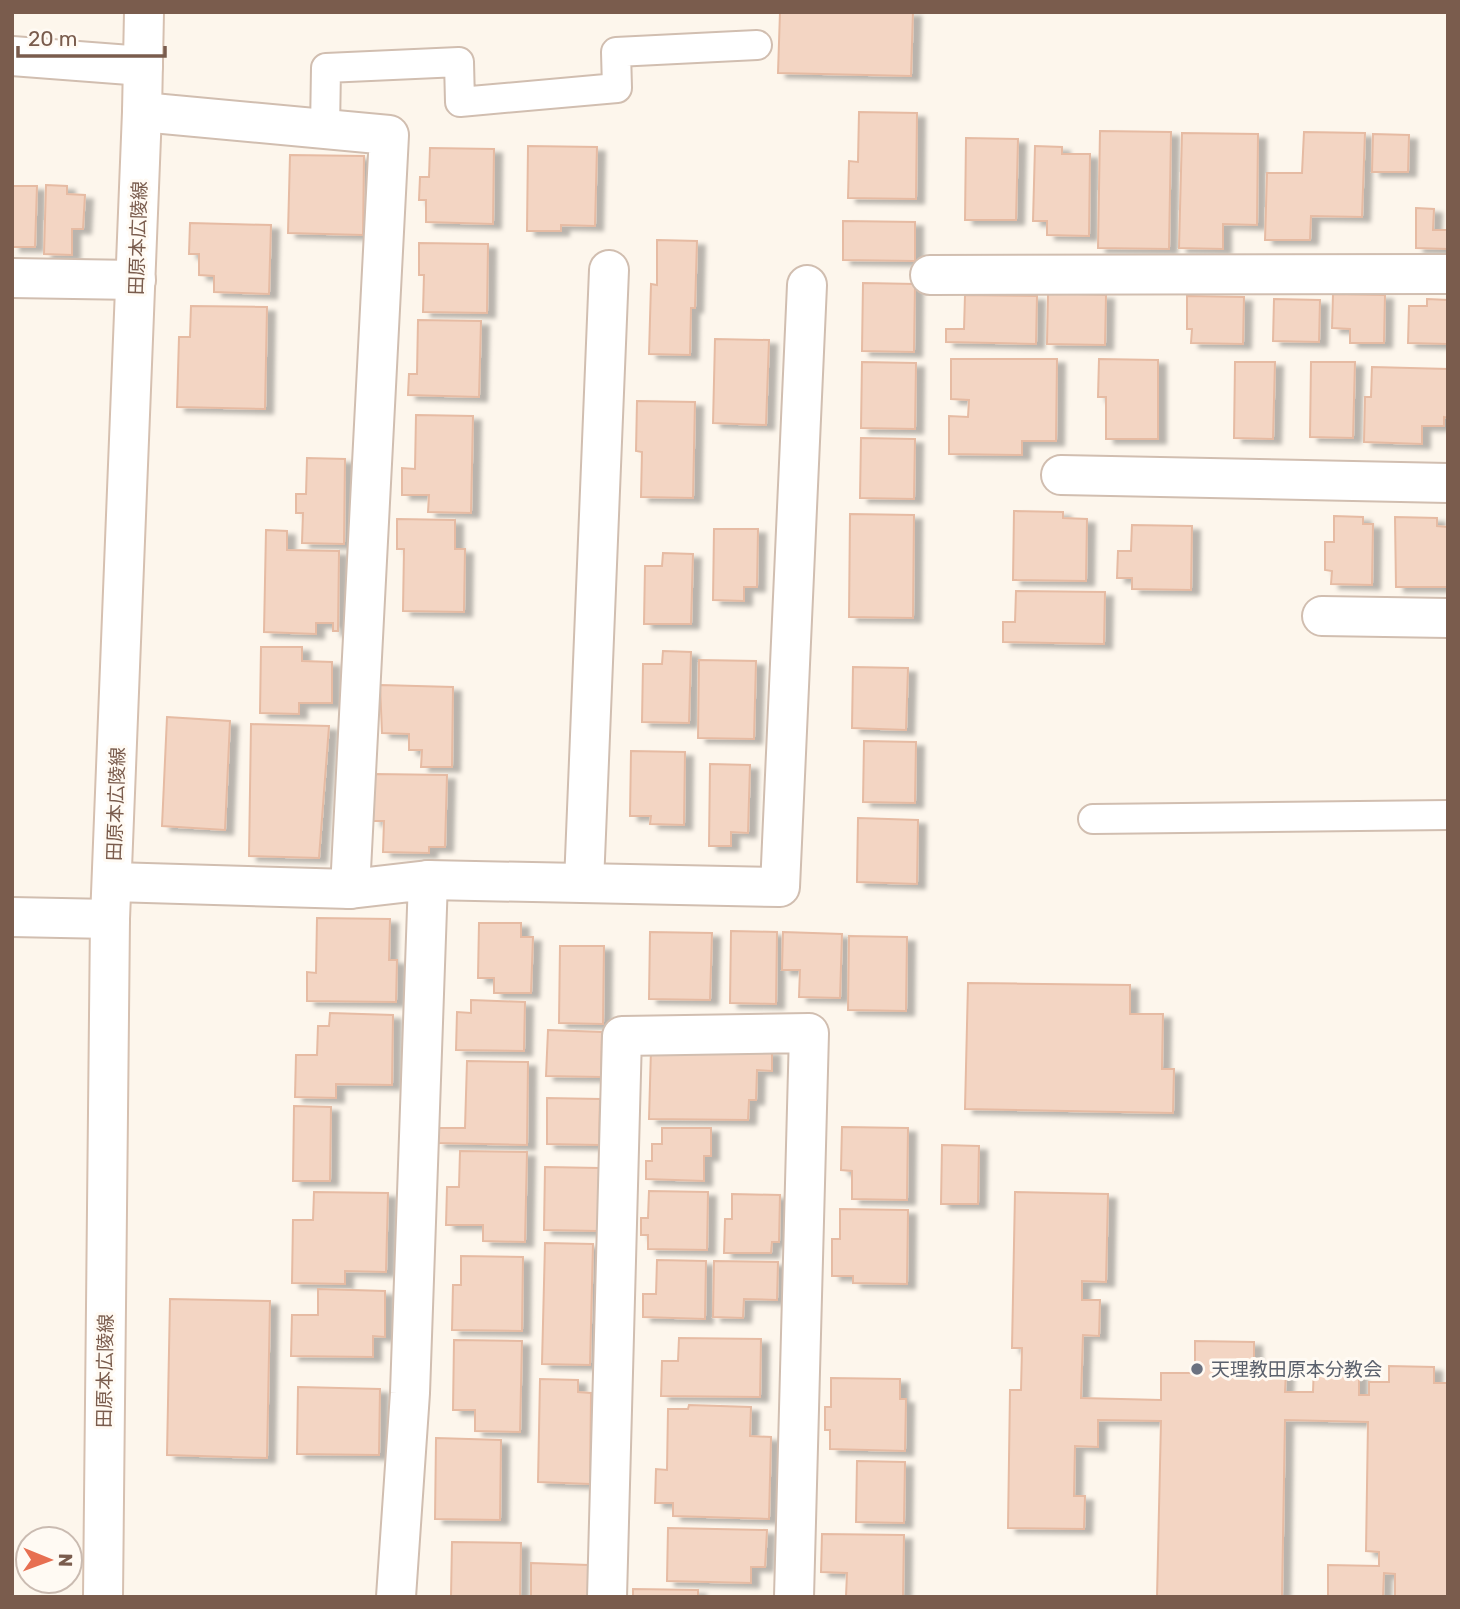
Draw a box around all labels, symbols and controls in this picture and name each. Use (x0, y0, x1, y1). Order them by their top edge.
scale bar (18, 14, 164, 58)
text: 20 m (28, 26, 77, 51)
street label: 田原本広陵線 (125, 181, 151, 295)
street label: 田原本広陵線 (103, 747, 129, 861)
street label: 田原本広陵線 (93, 1314, 117, 1428)
place label: 天理教田原本分教会 (1211, 1358, 1382, 1381)
marker: 天理教田原本分教会 (1189, 1361, 1205, 1377)
north arrow (14, 1525, 84, 1595)
text: N (54, 1553, 77, 1567)

